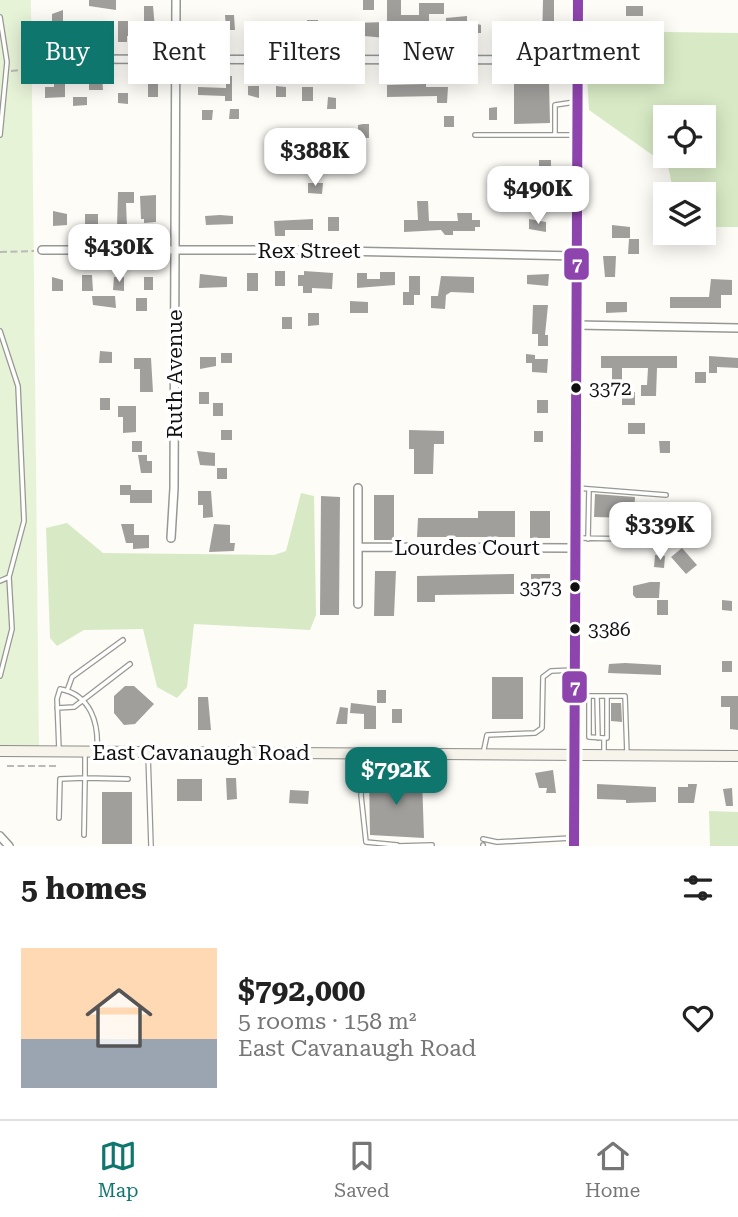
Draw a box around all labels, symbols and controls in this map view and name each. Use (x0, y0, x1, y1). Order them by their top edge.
chip: Buy (21, 21, 114, 84)
chip: Rent (128, 21, 230, 84)
chip: Filters (244, 21, 365, 84)
chip: New (379, 21, 478, 84)
chip: Apartment (492, 21, 664, 84)
map controls (653, 105, 716, 245)
button: locate (653, 105, 716, 168)
pin: $388K (266, 128, 364, 188)
text: $388K (280, 137, 350, 164)
pin: $490K (489, 166, 587, 226)
text: $490K (503, 175, 573, 202)
button: layers (653, 182, 716, 245)
pin: $430K (70, 224, 168, 284)
text: $430K (84, 233, 154, 260)
street label: Rex Street (257, 239, 361, 263)
line badge: 7 (563, 247, 590, 281)
text: 7 (572, 253, 583, 276)
street label: Ruth Avenue (163, 309, 187, 439)
place label: 3372 (589, 377, 632, 400)
marker: 3372 (569, 381, 583, 395)
pin: $339K (611, 503, 709, 562)
text: $339K (625, 511, 695, 538)
street label: Lourdes Court (394, 536, 540, 560)
place label: 3373 (519, 576, 562, 599)
marker: 3373 (568, 580, 582, 594)
place label: 3386 (588, 618, 631, 641)
marker: 3386 (568, 622, 582, 636)
line badge: 7 (561, 670, 588, 704)
text: 7 (570, 676, 581, 699)
street label: East Cavanaugh Road (92, 741, 310, 765)
pin: $792K (347, 748, 445, 807)
text: $792K (361, 756, 431, 783)
icon: filters (679, 869, 717, 907)
text: 5 homes (21, 871, 147, 906)
text: $792,000 (238, 973, 365, 1008)
icon: home (77, 976, 161, 1060)
icon: heart (679, 999, 717, 1037)
text: 5 rooms · 158 m² (238, 1008, 416, 1035)
text: East Cavanaugh Road (238, 1035, 476, 1062)
tab: Map (98, 1137, 139, 1202)
tab: Saved (334, 1137, 389, 1202)
tab: Home (585, 1137, 640, 1202)

